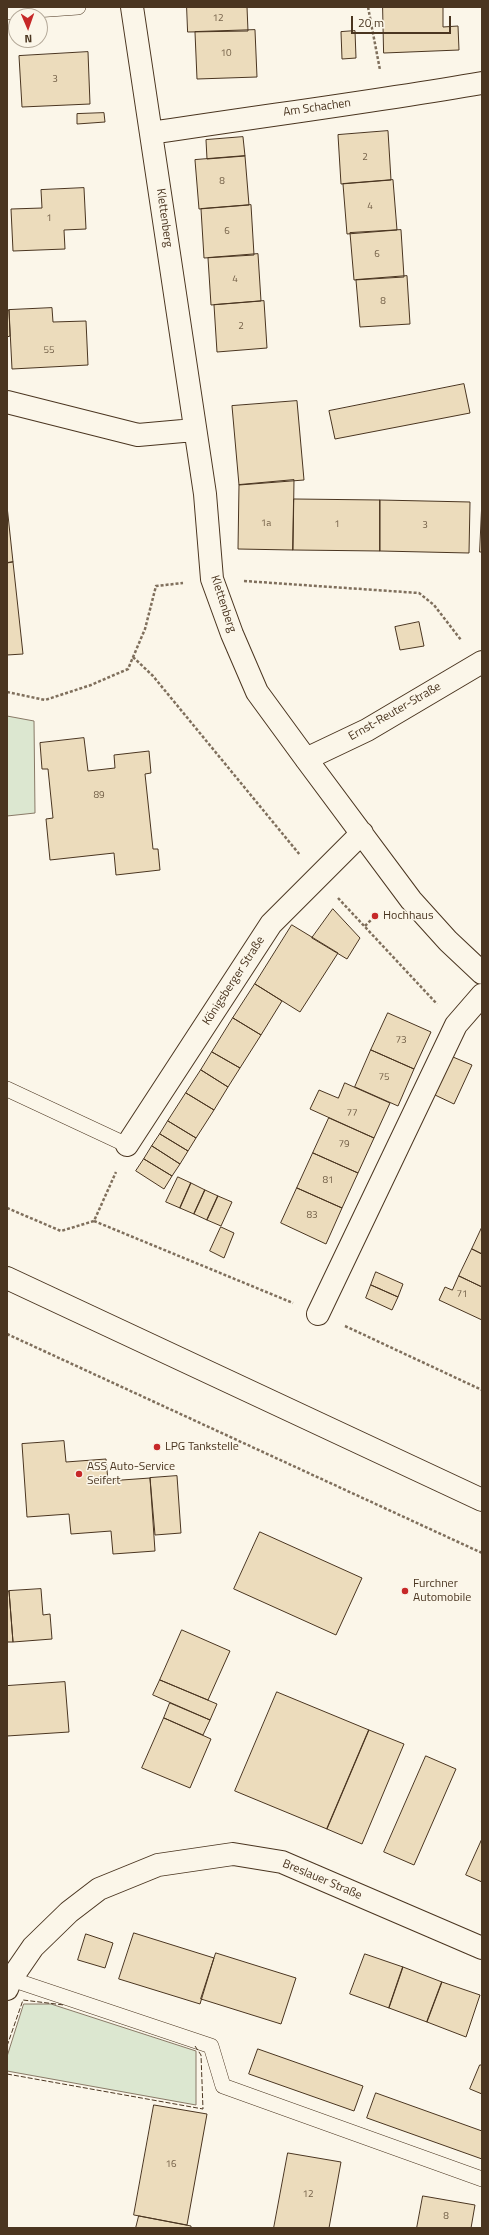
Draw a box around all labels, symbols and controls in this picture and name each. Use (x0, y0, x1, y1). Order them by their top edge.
north arrow (8, 8, 48, 48)
scale bar (353, 8, 453, 34)
house number: 12 (212, 13, 224, 25)
text: 20 m (358, 13, 384, 32)
text: N (24, 31, 32, 47)
house number: 10 (220, 48, 232, 60)
house number: 3 (52, 74, 58, 86)
street label: Am Schachen (282, 96, 352, 120)
house number: 2 (362, 152, 368, 164)
house number: 8 (219, 176, 225, 188)
street label: Klettenberg (153, 188, 175, 248)
house number: 4 (367, 201, 373, 213)
house number: 1 (46, 213, 52, 225)
house number: 6 (224, 226, 230, 238)
house number: 6 (374, 249, 380, 261)
house number: 4 (232, 274, 238, 286)
house number: 8 (380, 296, 386, 308)
house number: 2 (238, 321, 244, 333)
house number: 55 (43, 345, 55, 357)
house number: 1a (261, 518, 271, 530)
house number: 1 (334, 519, 340, 531)
house number: 3 (422, 520, 428, 532)
street label: Klettenberg (207, 574, 239, 634)
street label: Ernst-Reuter-Straße (346, 680, 444, 744)
house number: 89 (93, 790, 105, 802)
place label: Hochhaus (383, 909, 433, 923)
marker: Hochhaus (370, 911, 380, 921)
street label: Königsberger Straße (200, 934, 268, 1028)
house number: 73 (395, 1035, 407, 1047)
house number: 75 (378, 1072, 390, 1084)
house number: 77 (346, 1108, 358, 1120)
house number: 79 (338, 1139, 350, 1151)
house number: 81 (322, 1175, 334, 1187)
house number: 83 (306, 1210, 318, 1222)
house number: 71 (456, 1289, 468, 1301)
place label: LPG Tankstelle (165, 1440, 239, 1454)
marker: LPG Tankstelle (152, 1442, 162, 1452)
place label: ASS Auto-Service Seifert (87, 1460, 175, 1488)
marker: ASS Auto-Service Seifert (74, 1469, 84, 1479)
place label: Furchner Automobile (413, 1577, 471, 1605)
marker: Furchner Automobile (400, 1586, 410, 1596)
street label: Breslauer Straße (280, 1857, 364, 1903)
house number: 16 (165, 2159, 177, 2171)
house number: 12 (302, 2189, 314, 2201)
house number: 8 (443, 2211, 449, 2223)

